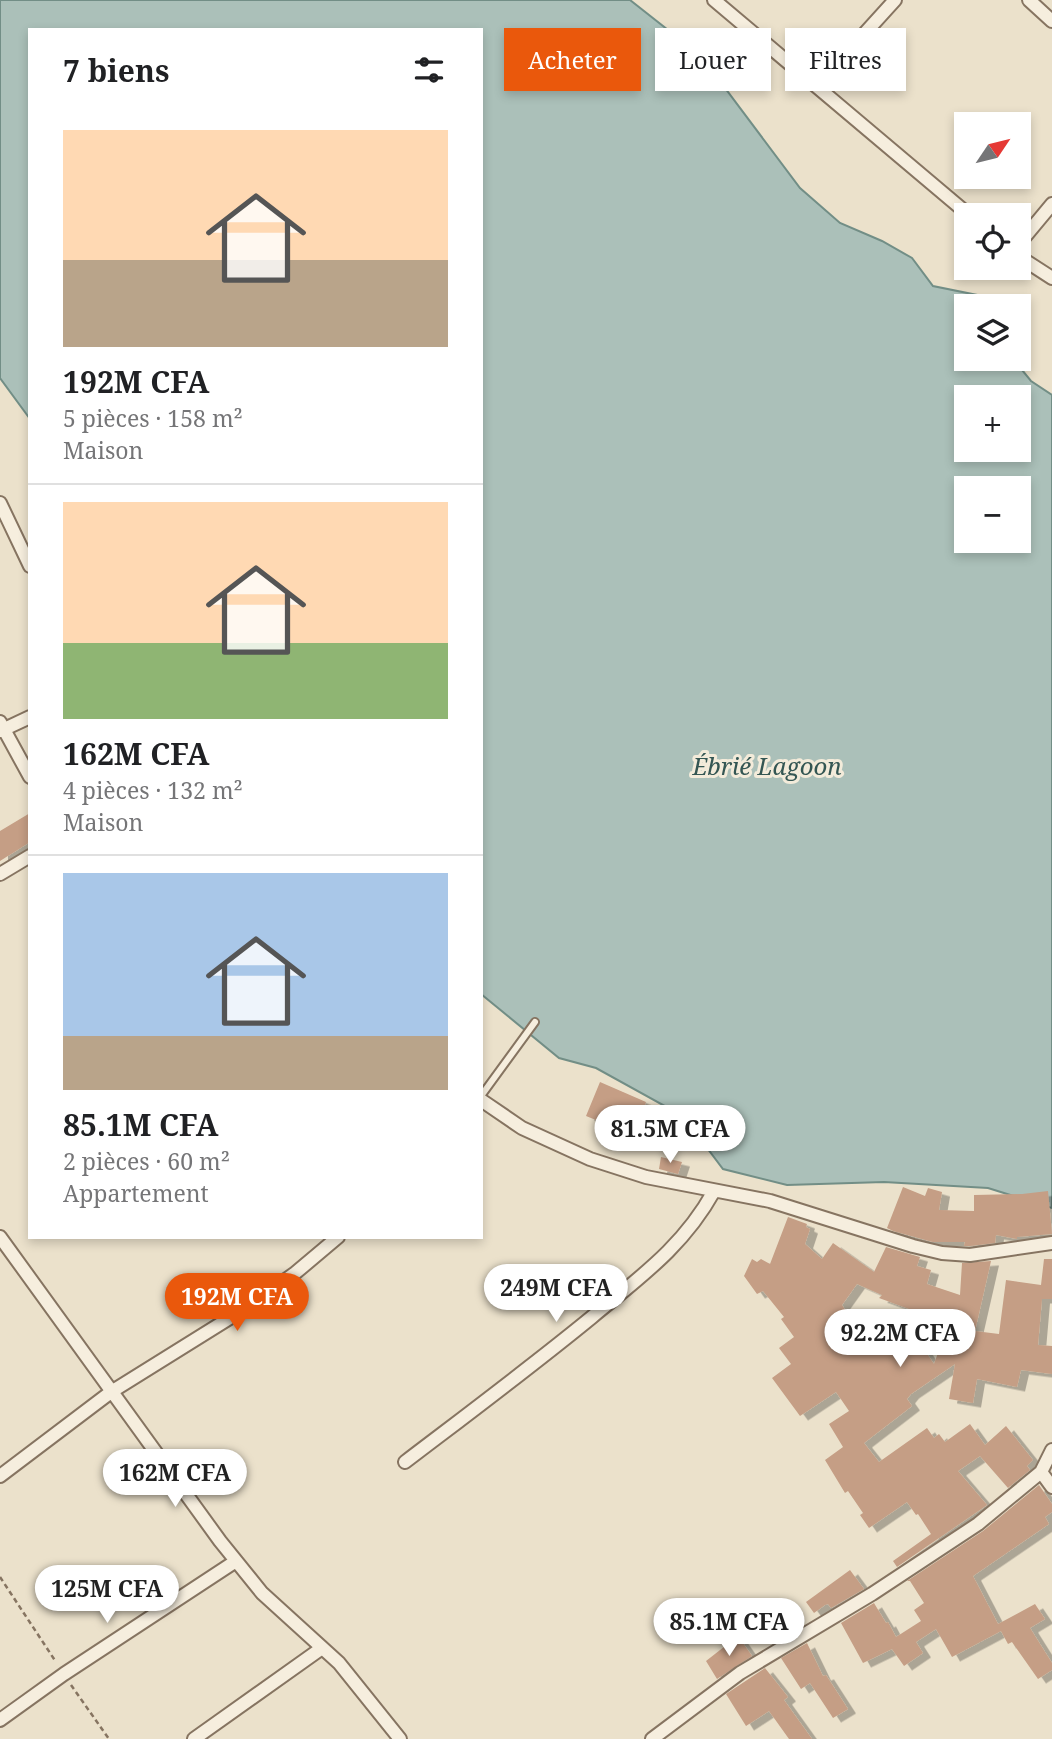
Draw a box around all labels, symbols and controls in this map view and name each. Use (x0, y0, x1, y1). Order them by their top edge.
chip: Acheter (504, 28, 641, 91)
chip: Louer (655, 28, 771, 91)
chip: Filtres (785, 28, 906, 91)
text: 7 biens (63, 50, 169, 91)
icon: filters (410, 51, 448, 89)
north arrow (954, 112, 1031, 189)
map controls (954, 112, 1031, 553)
icon: home (193, 175, 319, 301)
button: locate (954, 203, 1031, 280)
button: layers (954, 294, 1031, 371)
text: 192M CFA (63, 361, 209, 402)
button: + (954, 385, 1031, 462)
text: 5 pièces · 158 m² (63, 402, 243, 434)
text: Maison (63, 434, 143, 466)
button: − (954, 476, 1031, 553)
icon: home (193, 547, 319, 673)
text: 162M CFA (63, 733, 209, 774)
water label: Ébrié Lagoon (691, 749, 842, 782)
text: 4 pièces · 132 m² (63, 774, 243, 806)
text: Maison (63, 806, 143, 838)
icon: home (193, 918, 319, 1044)
text: 85.1M CFA (63, 1104, 218, 1145)
pin: 81.5M CFA (590, 1106, 750, 1165)
text: 81.5M CFA (610, 1112, 730, 1144)
text: 2 pièces · 60 m² (63, 1145, 230, 1177)
text: Appartement (63, 1177, 209, 1209)
pin: 249M CFA (484, 1264, 628, 1324)
text: 249M CFA (500, 1271, 612, 1303)
pin: 192M CFA (165, 1274, 309, 1333)
text: 192M CFA (181, 1280, 293, 1312)
pin: 92.2M CFA (820, 1310, 980, 1369)
text: 92.2M CFA (840, 1316, 960, 1348)
pin: 162M CFA (103, 1450, 247, 1509)
text: 162M CFA (119, 1456, 231, 1488)
pin: 125M CFA (35, 1566, 179, 1625)
text: 125M CFA (51, 1572, 163, 1604)
pin: 85.1M CFA (649, 1598, 809, 1658)
text: 85.1M CFA (669, 1605, 789, 1637)

